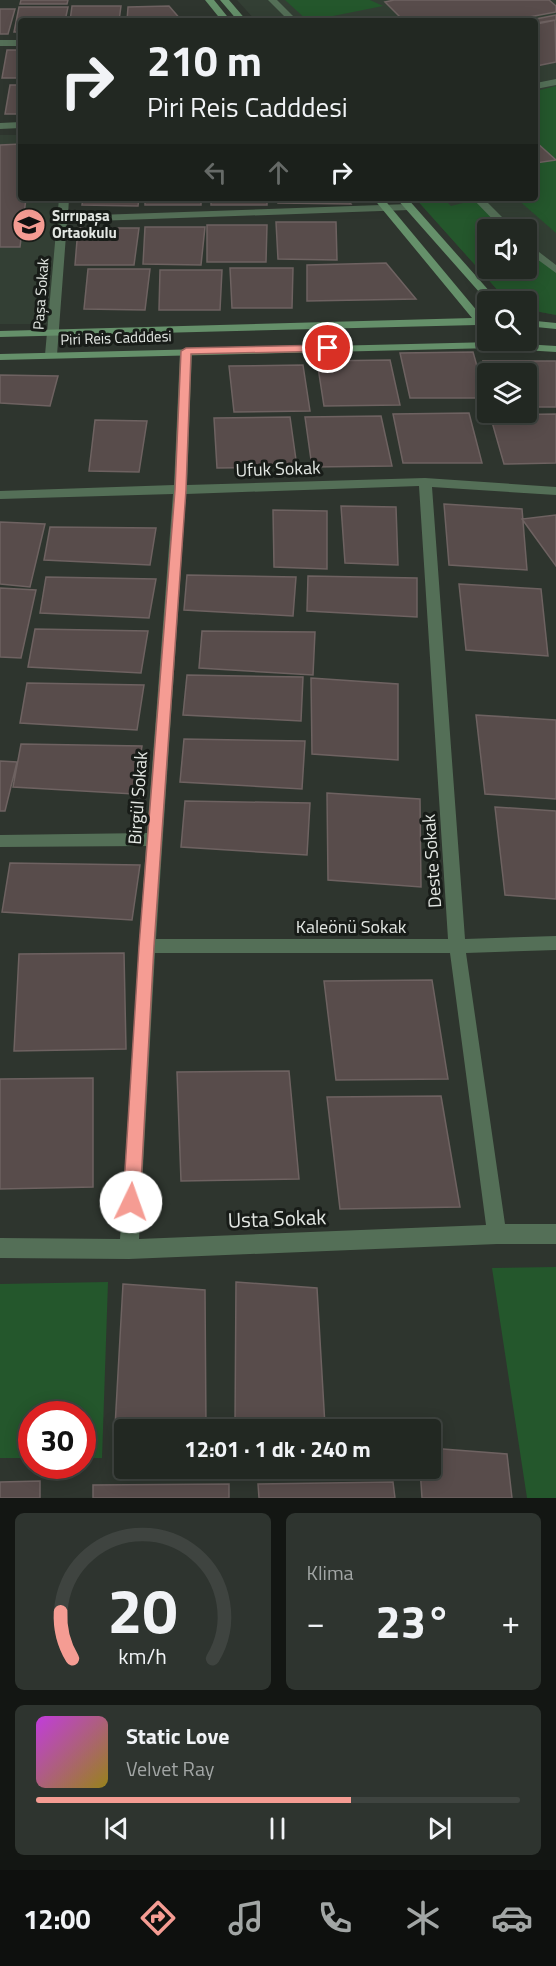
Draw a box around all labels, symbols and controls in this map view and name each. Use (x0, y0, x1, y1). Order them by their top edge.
text: 210 m (147, 28, 262, 92)
icon: right (48, 42, 126, 120)
text: Piri Reis Cadddesi (147, 86, 348, 127)
icon: left (199, 156, 232, 189)
icon: ahead (262, 156, 295, 189)
icon: right (325, 156, 358, 189)
place label: Sırrıpaşa Ortaokulu (52, 204, 117, 244)
school or university icon: Sırrıpaşa Ortaokulu (11, 207, 47, 243)
map controls (477, 219, 537, 423)
button: sound (477, 219, 537, 279)
street label: Paşa Sokak (27, 257, 54, 331)
button: search (477, 291, 537, 351)
pin (302, 322, 353, 373)
street label: Piri Reis Cadddesi (60, 324, 172, 351)
icon: arrive (311, 331, 344, 364)
button: layers (477, 363, 537, 423)
street label: Ufuk Sokak (235, 454, 321, 483)
street label: Birgül Sokak (121, 750, 154, 846)
street label: Deste Sokak (415, 813, 448, 909)
street label: Kaleönü Sokak (296, 913, 407, 940)
position arrow (99, 1170, 163, 1234)
street label: Usta Sokak (227, 1200, 327, 1236)
speed limit sign: 30 (18, 1401, 96, 1479)
text: 12:01 · 1 dk · 240 m (184, 1432, 371, 1466)
text: Klima (307, 1557, 354, 1588)
text: 20 (108, 1562, 178, 1657)
text: 23° (375, 1587, 451, 1655)
text: − (307, 1597, 325, 1647)
text: + (502, 1597, 520, 1647)
text: km/h (118, 1640, 167, 1672)
text: Static Love (126, 1719, 229, 1753)
text: Velvet Ray (126, 1753, 215, 1784)
icon: previous (100, 1812, 133, 1845)
icon: pause (261, 1812, 294, 1845)
icon: next (423, 1812, 456, 1845)
icon: directions (137, 1897, 179, 1939)
icon: music (225, 1897, 267, 1939)
icon: phone (314, 1897, 356, 1939)
icon: climate (402, 1897, 444, 1939)
icon: car (491, 1897, 533, 1939)
text: 12:00 (23, 1898, 91, 1939)

